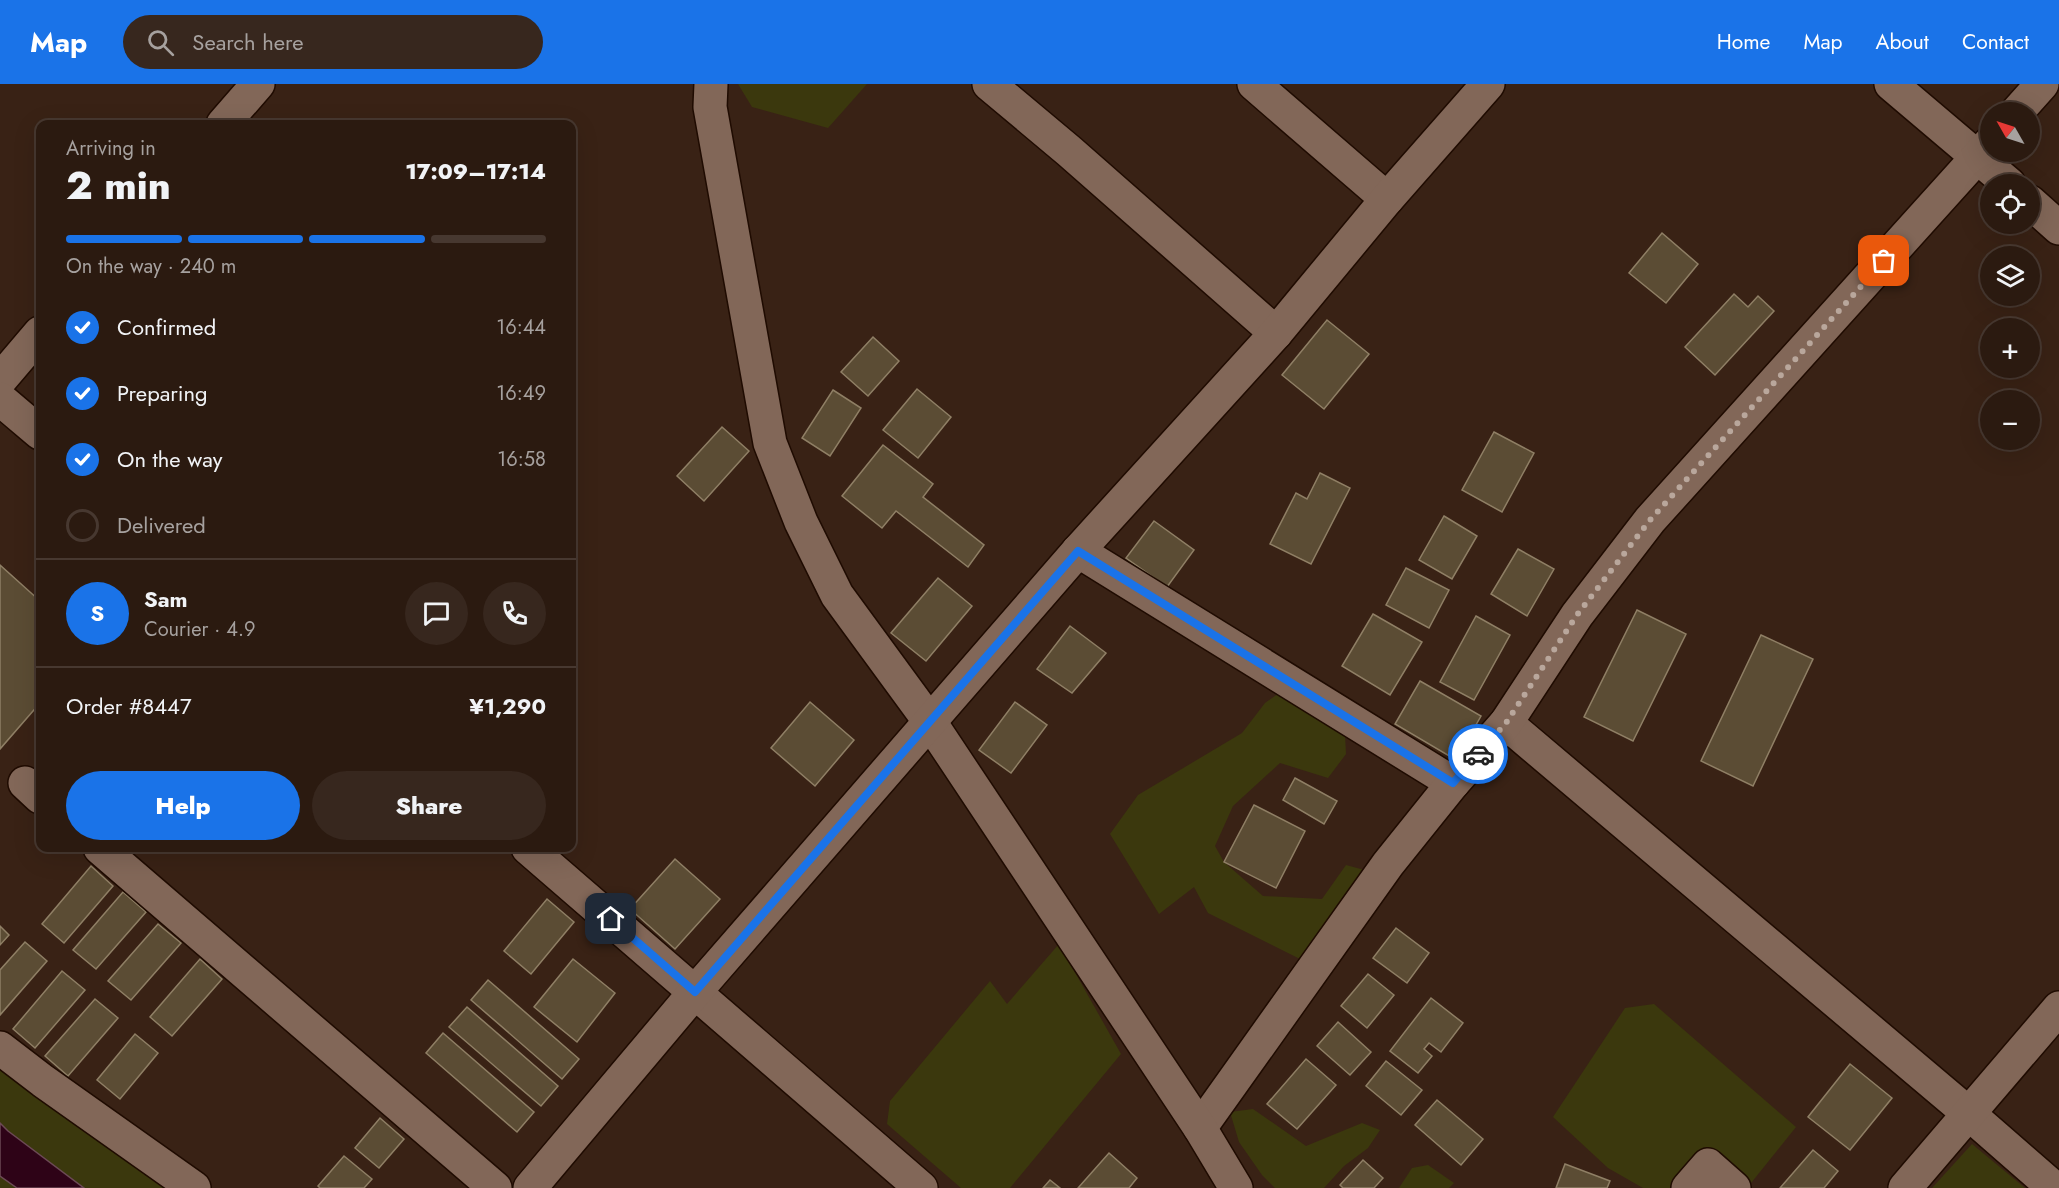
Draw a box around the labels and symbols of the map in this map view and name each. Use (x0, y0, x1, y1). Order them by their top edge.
north arrow (1980, 102, 2040, 162)
pin (1858, 235, 1909, 286)
courier (1448, 724, 1508, 784)
pin (585, 893, 636, 944)

